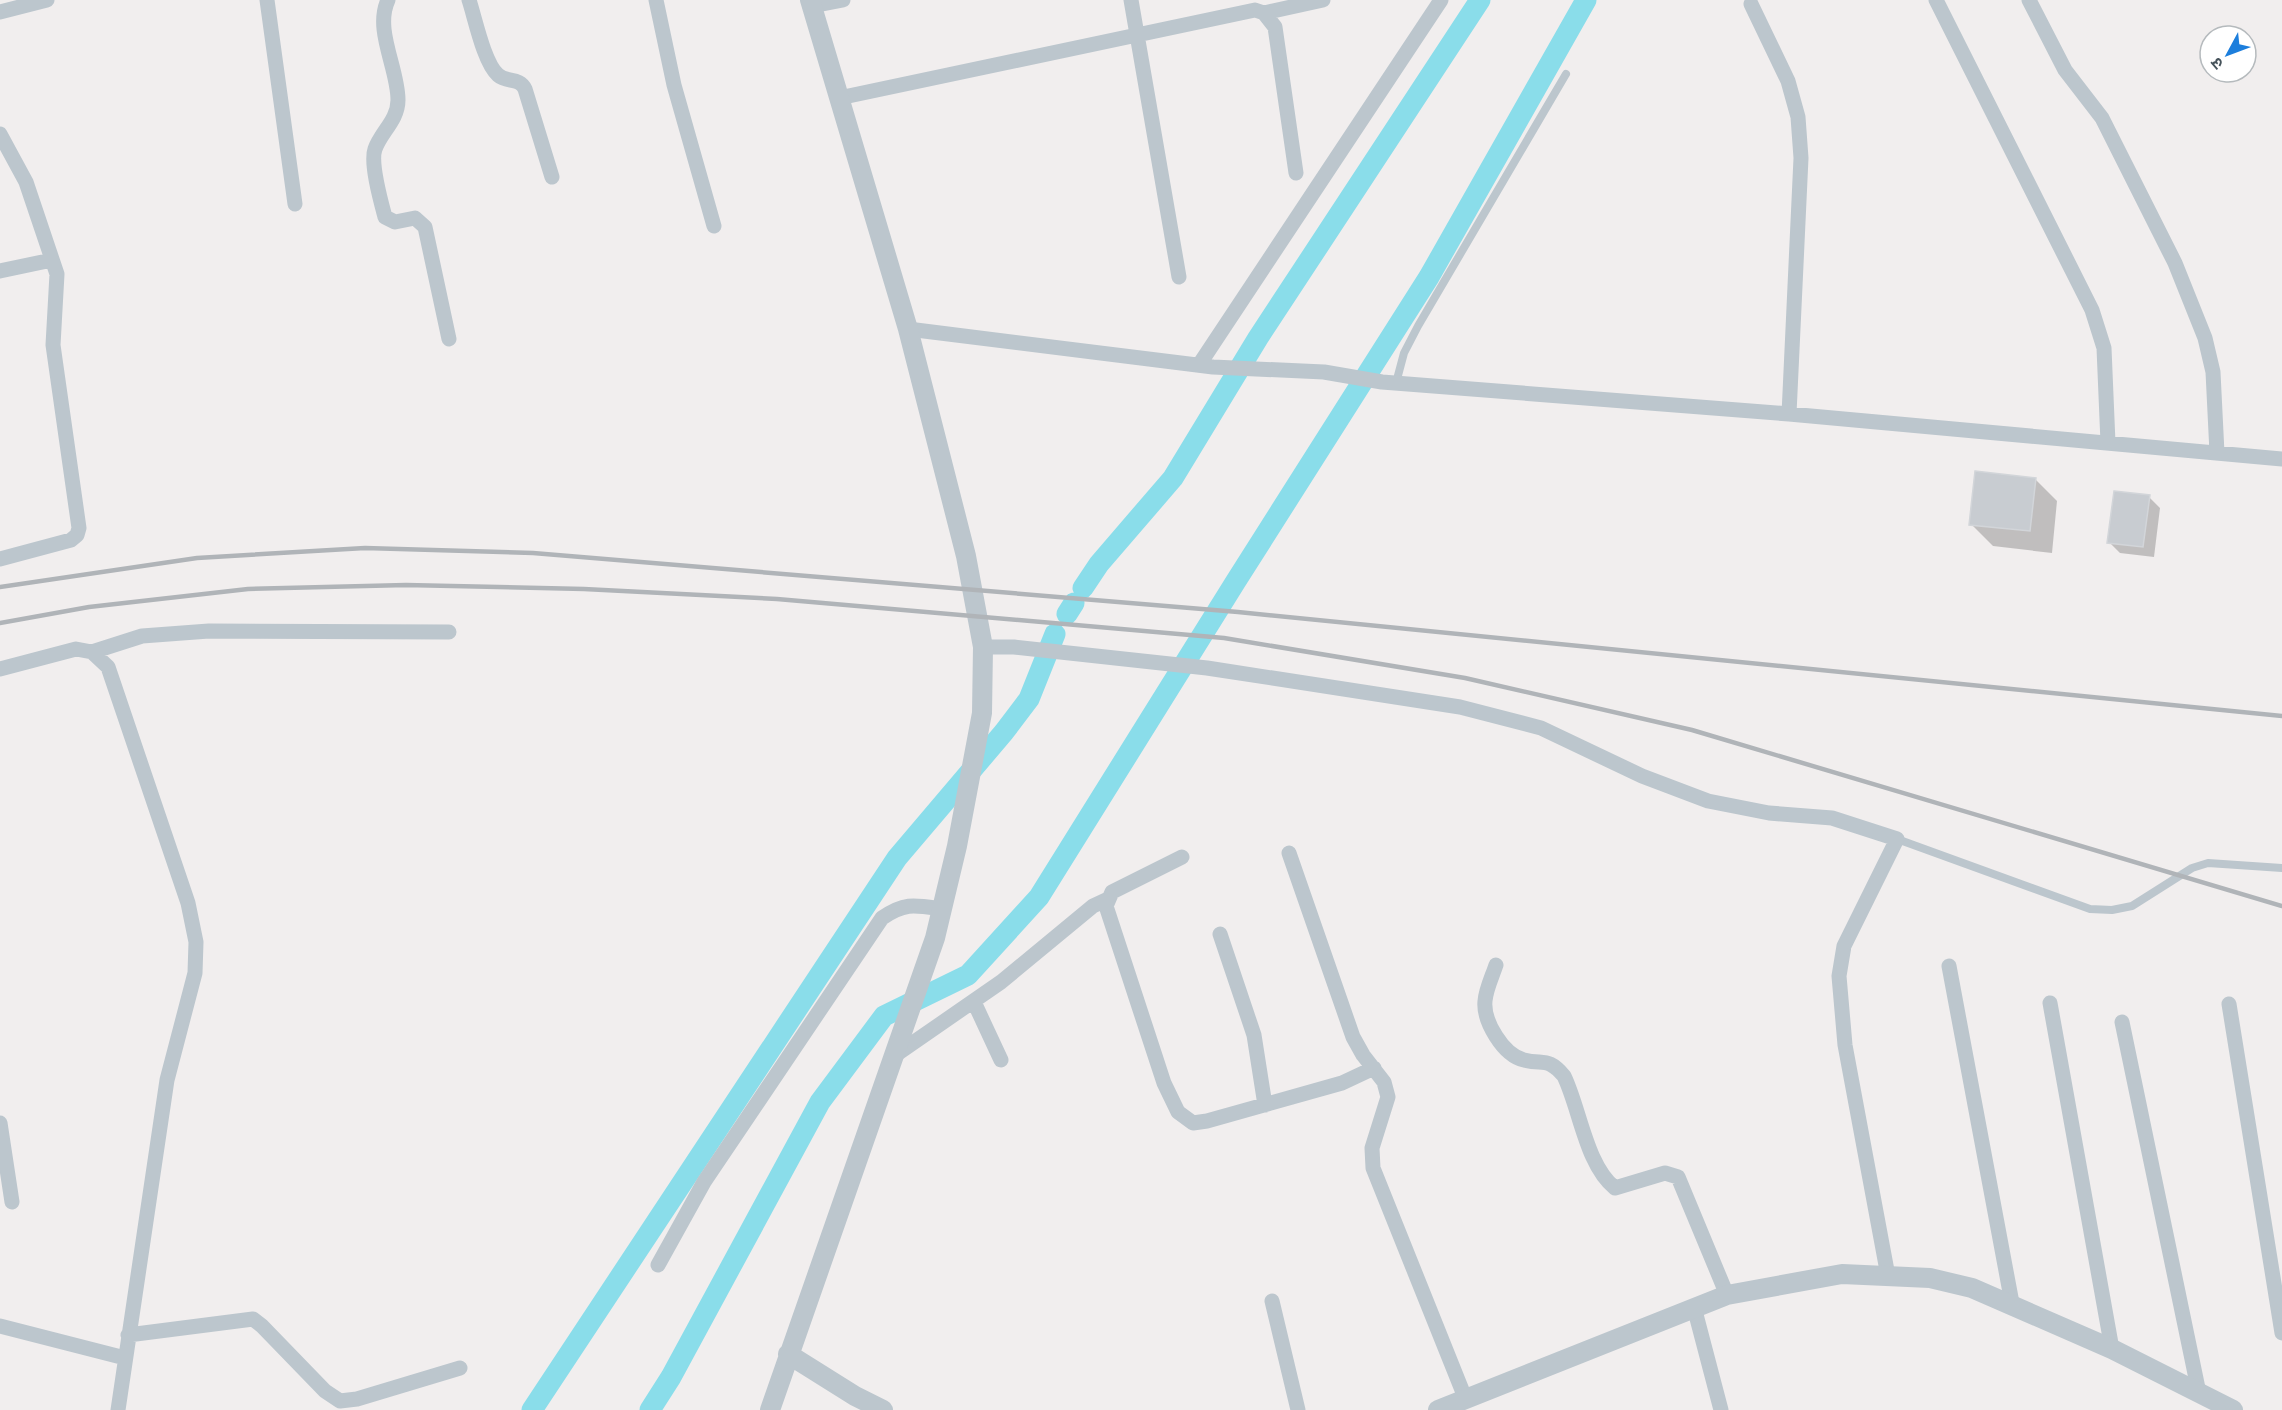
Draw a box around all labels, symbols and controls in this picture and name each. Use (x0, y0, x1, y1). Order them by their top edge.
north arrow (2198, 24, 2258, 84)
text: उ (2206, 53, 2227, 73)

